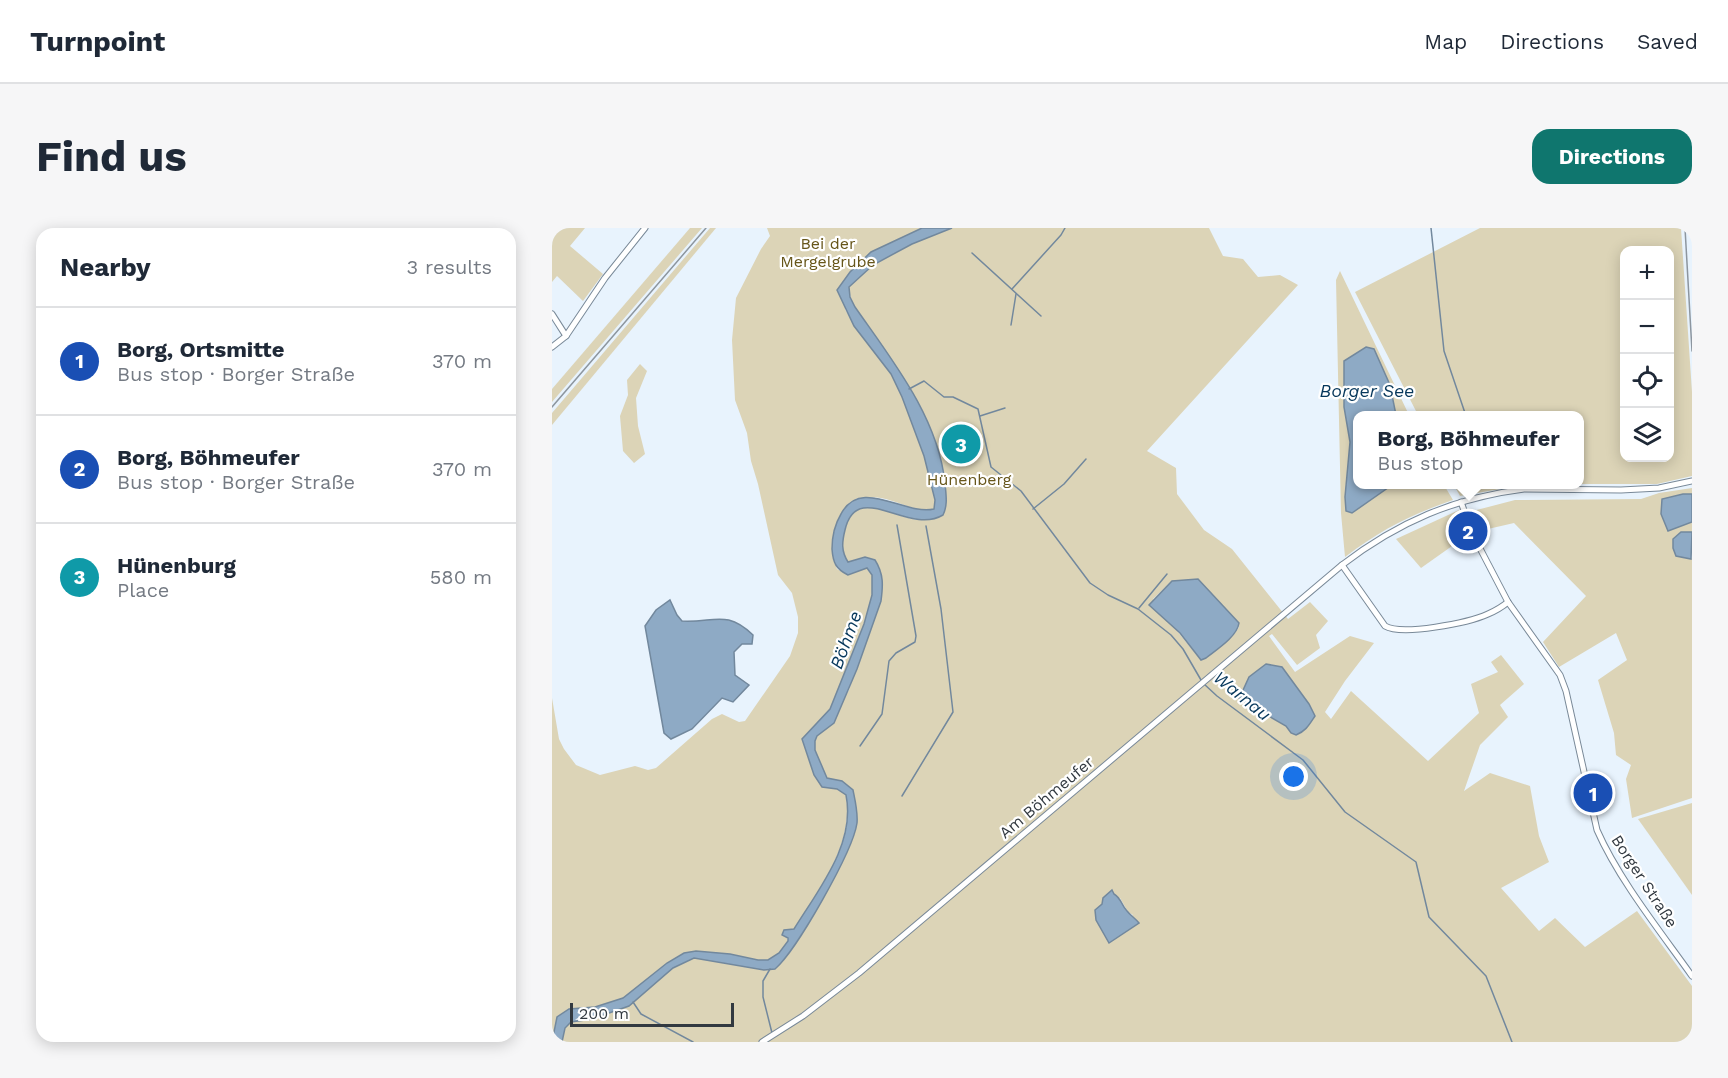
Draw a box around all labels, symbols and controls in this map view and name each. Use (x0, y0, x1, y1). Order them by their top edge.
text: Turnpoint (30, 25, 165, 58)
text: Map (1424, 29, 1467, 54)
text: Directions (1500, 29, 1604, 54)
text: Saved (1637, 29, 1698, 54)
button: Directions (1532, 129, 1692, 184)
text: Find us (36, 132, 187, 181)
park label: Bei der Mergelgrube (780, 234, 876, 271)
map controls (1620, 246, 1674, 462)
button: + (1620, 246, 1674, 300)
text: Nearby (60, 252, 151, 282)
text: 3 results (407, 255, 492, 279)
button: − (1620, 300, 1674, 354)
text: Borg, Ortsmitte (117, 337, 284, 362)
text: 1 (75, 349, 84, 373)
text: 370 m (432, 349, 492, 373)
button: locate (1620, 354, 1674, 408)
text: Bus stop · Borger Straße (117, 362, 355, 386)
water label: Borger See (1320, 380, 1414, 401)
button: layers (1620, 408, 1674, 462)
popup (1353, 411, 1584, 489)
pin: 3 (942, 422, 980, 466)
text: Borg, Böhmeufer (1377, 426, 1560, 451)
text: Borg, Böhmeufer (117, 445, 300, 470)
text: Bus stop (1377, 451, 1463, 475)
text: 2 (74, 457, 85, 481)
text: 370 m (432, 457, 492, 481)
text: Bus stop · Borger Straße (117, 470, 355, 494)
park label: Hünenberg (927, 470, 1012, 489)
pin: 2 (1448, 508, 1488, 554)
text: Hünenburg (117, 553, 236, 578)
text: 3 (74, 565, 85, 589)
text: 580 m (430, 565, 492, 589)
text: Place (117, 578, 169, 602)
water label: Böhme (825, 608, 866, 672)
water label: Warnau (1210, 666, 1275, 725)
street label: Am Böhmeufer (995, 752, 1098, 842)
your location (1279, 762, 1308, 791)
pin: 1 (1574, 770, 1612, 816)
street label: Borger Straße (1607, 831, 1682, 931)
scale bar (570, 1000, 734, 1028)
text: 200 m (579, 1004, 629, 1023)

